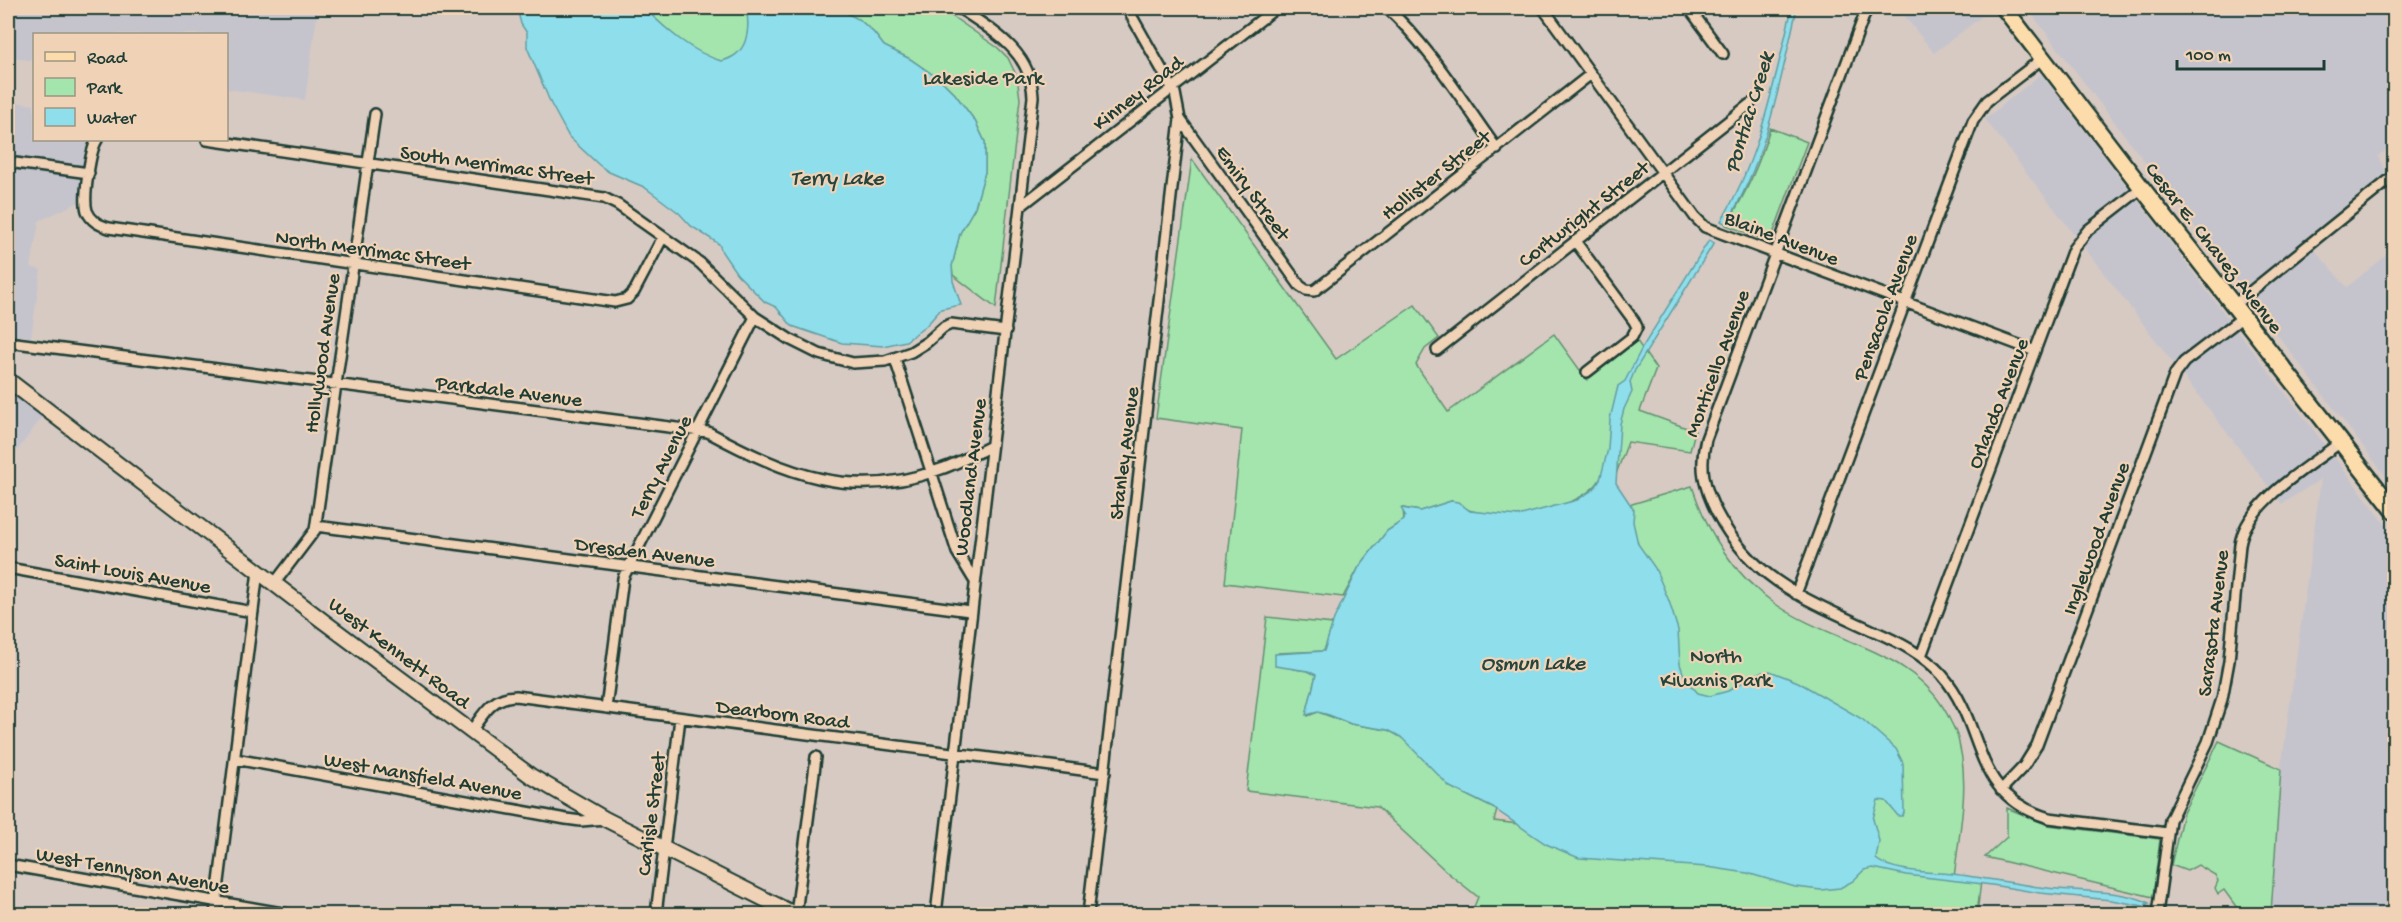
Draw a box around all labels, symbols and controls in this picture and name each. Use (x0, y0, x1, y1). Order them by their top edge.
legend (33, 33, 228, 141)
scale bar (2177, 33, 2324, 71)
text: 100 m (2185, 46, 2231, 67)
water label: Pontiac Creek (1720, 48, 1782, 177)
text: Road (87, 49, 128, 70)
street label: Kinney Road (1089, 51, 1191, 138)
park label: Lakeside Park (923, 68, 1046, 93)
text: Park (86, 79, 123, 100)
text: Water (87, 109, 137, 130)
street label: Hollister Street (1377, 125, 1499, 227)
street label: South Merrimac Street (398, 142, 597, 194)
street label: Emiry Street (1208, 142, 1295, 248)
street label: Cortwright Street (1515, 155, 1658, 275)
street label: Cesar E. Chavez Avenue (2138, 159, 2288, 341)
water label: Terry Lake (791, 167, 885, 193)
street label: Blaine Avenue (1719, 207, 1843, 274)
street label: North Merrimac Street (274, 226, 474, 279)
street label: Pensacola Avenue (1849, 230, 1926, 386)
street label: Hollywood Avenue (301, 271, 348, 435)
street label: Monticello Avenue (1681, 286, 1758, 441)
street label: Orlando Avenue (1964, 334, 2037, 473)
street label: Parkdale Avenue (433, 372, 584, 415)
street label: Stanley Avenue (1106, 384, 1147, 521)
street label: Woodland Avenue (950, 396, 995, 558)
street label: Terry Avenue (626, 411, 700, 524)
street label: Inglewood Avenue (2059, 458, 2138, 619)
street label: Dresden Avenue (571, 533, 717, 576)
street label: Sarasota Avenue (2194, 548, 2237, 698)
street label: Saint Louis Avenue (52, 549, 214, 602)
street label: West Kennett Road (322, 593, 475, 717)
park label: North Kiwanis Park (1660, 646, 1774, 695)
water label: Osmun Lake (1481, 652, 1587, 678)
street label: Dearborn Road (713, 696, 852, 737)
street label: West Mansfield Avenue (321, 749, 525, 808)
street label: Carlisle Street (634, 749, 674, 877)
street label: West Tennyson Avenue (34, 843, 232, 902)

